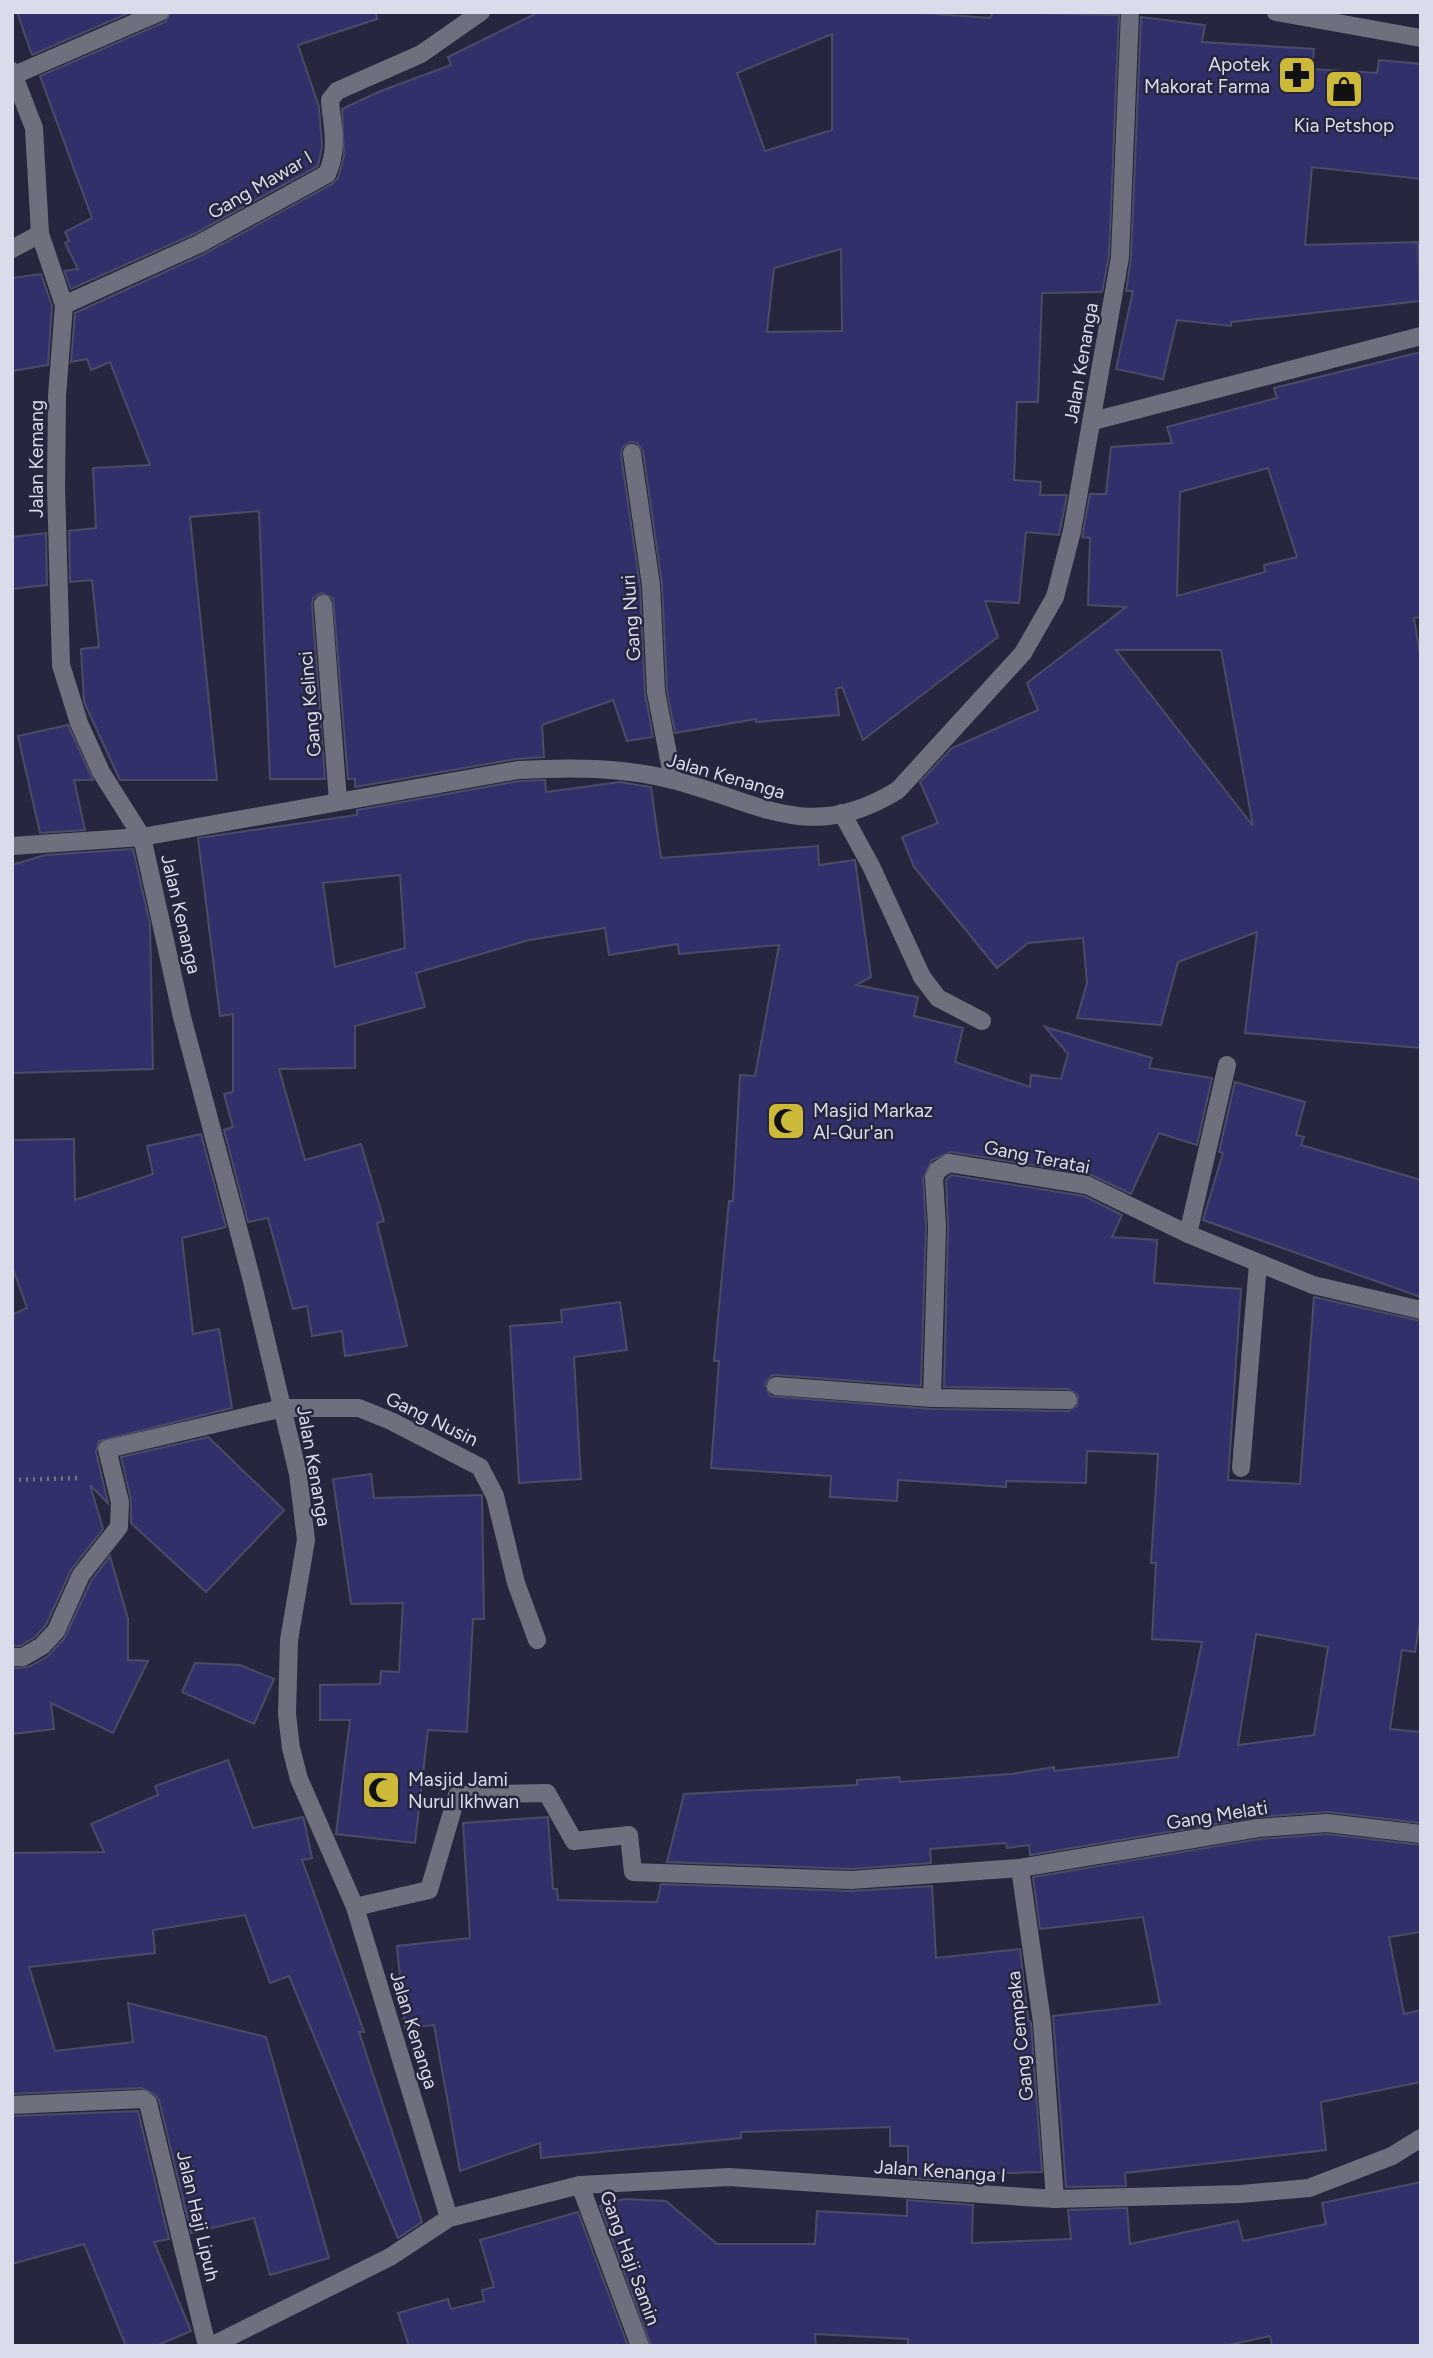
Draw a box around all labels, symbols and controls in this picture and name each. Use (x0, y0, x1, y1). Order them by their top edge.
place label: Apotek Makorat Farma (1144, 53, 1271, 98)
pharmacy icon: Apotek Makorat Farma (1276, 54, 1318, 96)
shop icon: Kia Petshop (1323, 68, 1365, 110)
place label: Kia Petshop (1294, 114, 1394, 137)
street label: Gang Mawar I (204, 146, 316, 224)
street label: Jalan Kenanga (1059, 301, 1103, 425)
street label: Jalan Kemang (25, 400, 48, 518)
street label: Gang Nuri (617, 574, 645, 662)
street label: Gang Kelinci (294, 650, 326, 758)
street label: Jalan Kenanga (664, 748, 788, 804)
street label: Jalan Kenanga (156, 852, 206, 976)
place label: Masjid Markaz Al-Qur'an (813, 1099, 933, 1144)
mosque icon: Masjid Markaz Al-Qur'an (765, 1100, 807, 1142)
street label: Gang Teratai (982, 1135, 1092, 1179)
street label: Gang Nusin (382, 1387, 482, 1451)
street label: Jalan Kenanga (292, 1404, 336, 1528)
place label: Masjid Jami Nurul Ikhwan (408, 1768, 519, 1813)
mosque icon: Masjid Jami Nurul Ikhwan (360, 1769, 402, 1811)
street label: Gang Melati (1165, 1796, 1269, 1834)
street label: Jalan Kenanga (385, 1968, 443, 2092)
street label: Gang Cempaka (1002, 1970, 1038, 2102)
street label: Jalan Haji Lipuh (172, 2148, 224, 2284)
street label: Jalan Kenanga I (873, 2155, 1007, 2187)
street label: Gang Haji Samin (595, 2188, 665, 2328)

